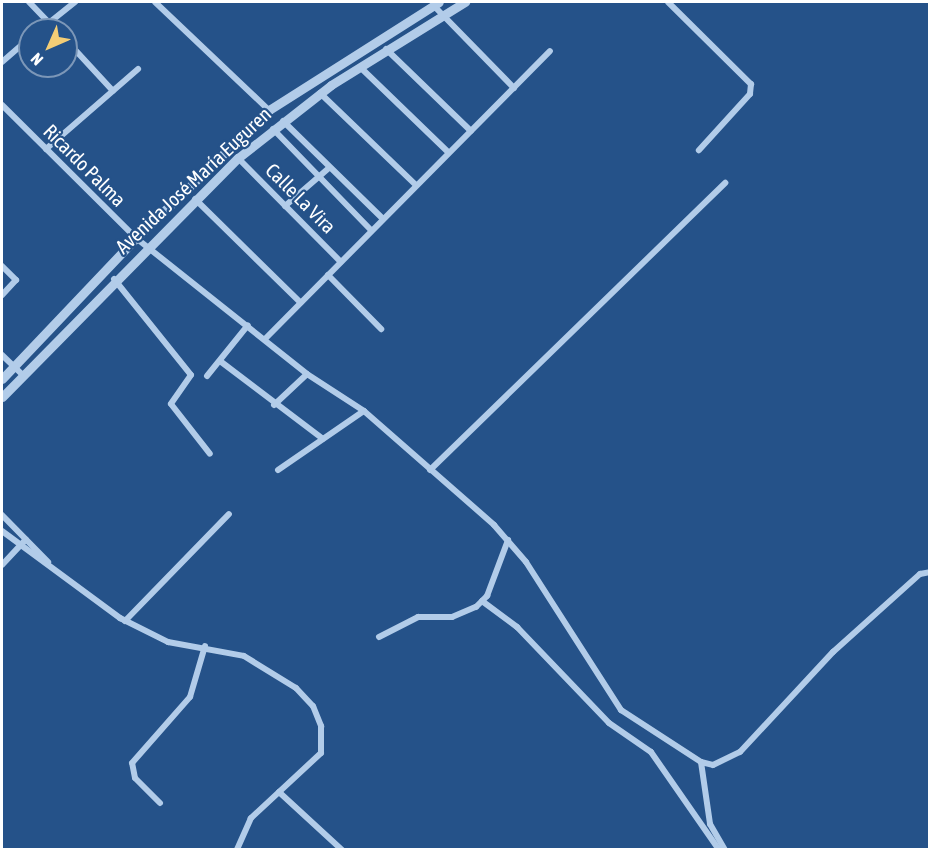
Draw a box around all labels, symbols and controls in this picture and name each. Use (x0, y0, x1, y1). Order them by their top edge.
north arrow (18, 18, 78, 78)
text: N (27, 50, 46, 69)
street label: Avenida José María Euguren (110, 102, 276, 258)
street label: Ricardo Palma (39, 119, 131, 211)
street label: Calle La Vira (261, 158, 341, 238)

